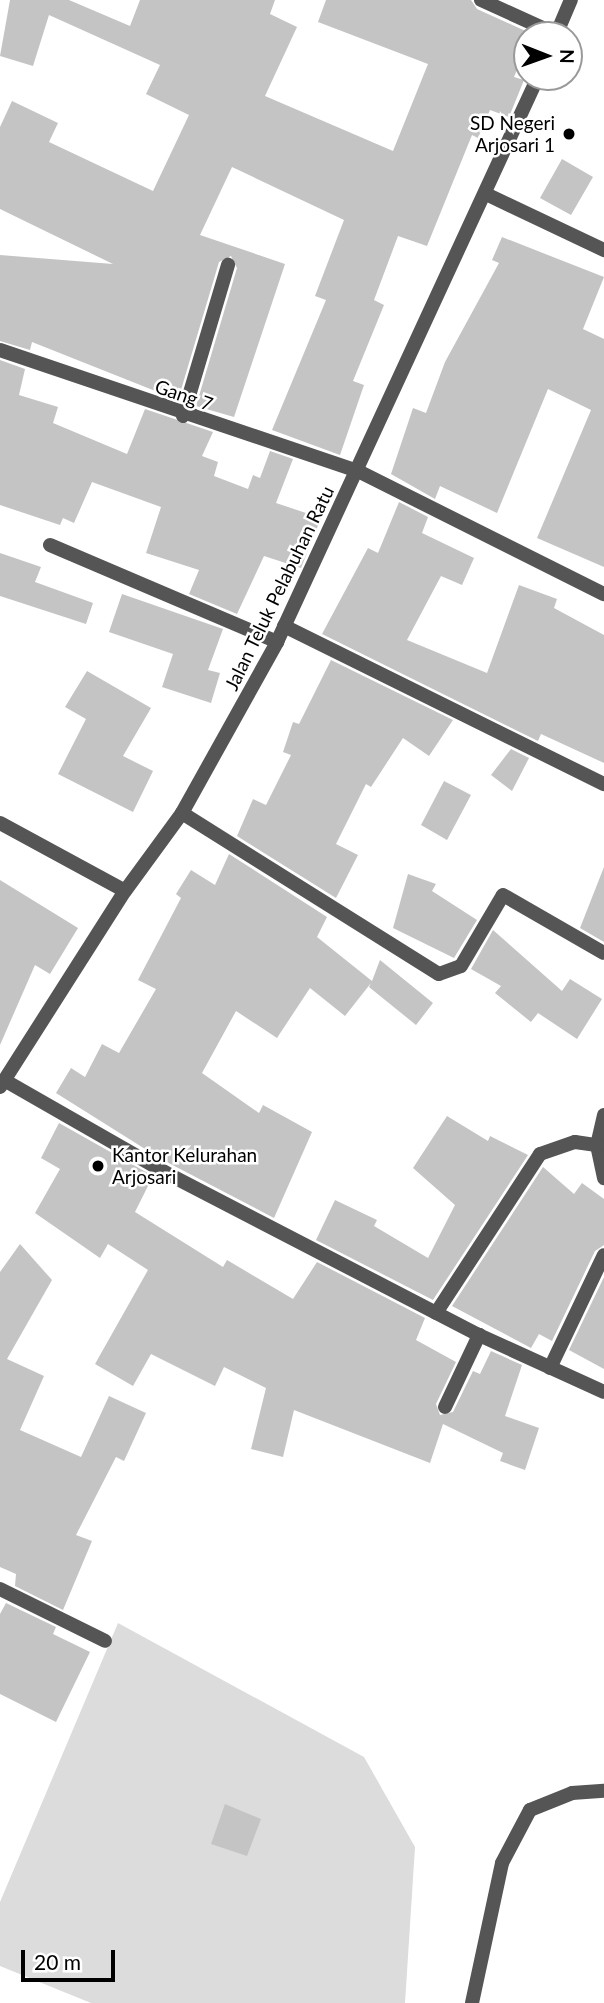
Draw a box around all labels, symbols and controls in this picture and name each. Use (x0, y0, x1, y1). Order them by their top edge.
north arrow (513, 21, 583, 91)
text: N (556, 49, 579, 64)
place label: SD Negeri Arjosari 1 (470, 112, 555, 156)
marker: SD Negeri Arjosari 1 (561, 126, 577, 142)
street label: Gang 7 (152, 375, 216, 415)
street label: Jalan Teluk Pelabuhan Ratu (219, 482, 339, 694)
place label: Kantor Kelurahan Arjosari (112, 1144, 258, 1188)
marker: Kantor Kelurahan Arjosari (90, 1158, 106, 1174)
scale bar (24, 1937, 119, 1981)
text: 20 m (34, 1949, 81, 1974)

